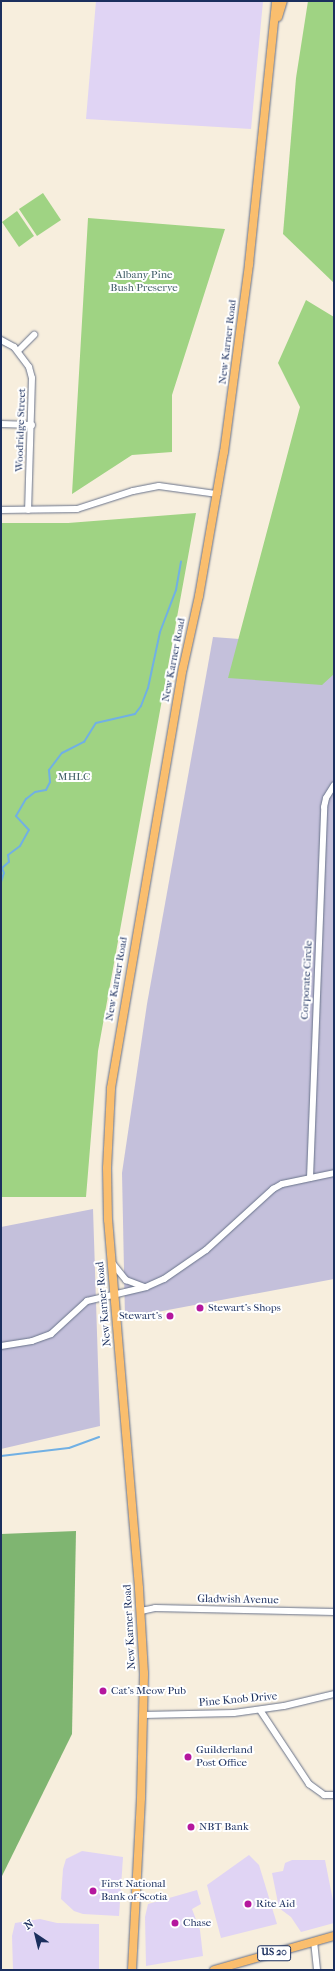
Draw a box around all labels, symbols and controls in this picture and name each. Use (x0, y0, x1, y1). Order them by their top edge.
park label: Albany Pine Bush Preserve (110, 269, 178, 295)
street label: New Karner Road (216, 299, 240, 385)
street label: Woodridge Street (13, 388, 29, 472)
street label: New Karner Road (159, 617, 189, 703)
park label: MHLC (58, 770, 90, 784)
street label: New Karner Road (103, 936, 131, 1022)
street label: Corporate Circle (298, 940, 316, 1020)
street label: New Karner Road (94, 1261, 114, 1347)
place label: Stewart's Shops (208, 1301, 281, 1315)
marker: Stewart's Shops (195, 1303, 205, 1313)
place label: Stewart's (119, 1309, 162, 1323)
marker: Stewart's (165, 1311, 175, 1321)
street label: New Karner Road (121, 1584, 139, 1670)
street label: Gladwish Avenue (197, 1593, 279, 1607)
place label: Cat's Meow Pub (111, 1684, 186, 1698)
marker: Cat's Meow Pub (98, 1686, 108, 1696)
street label: Pine Knob Drive (198, 1690, 278, 1710)
place label: Guilderland Post Office (196, 1744, 253, 1770)
marker: Guilderland Post Office (183, 1752, 193, 1762)
place label: NBT Bank (199, 1820, 249, 1834)
marker: NBT Bank (186, 1822, 196, 1832)
place label: First National Bank of Scotia (101, 1878, 167, 1904)
marker: First National Bank of Scotia (88, 1886, 98, 1896)
place label: Rite Aid (256, 1897, 295, 1911)
marker: Rite Aid (243, 1899, 253, 1909)
north arrow (16, 1915, 56, 1955)
place label: Chase (183, 1916, 211, 1930)
text: N (22, 1917, 36, 1932)
marker: Chase (170, 1918, 180, 1928)
road number: US 20 (257, 1945, 291, 1961)

